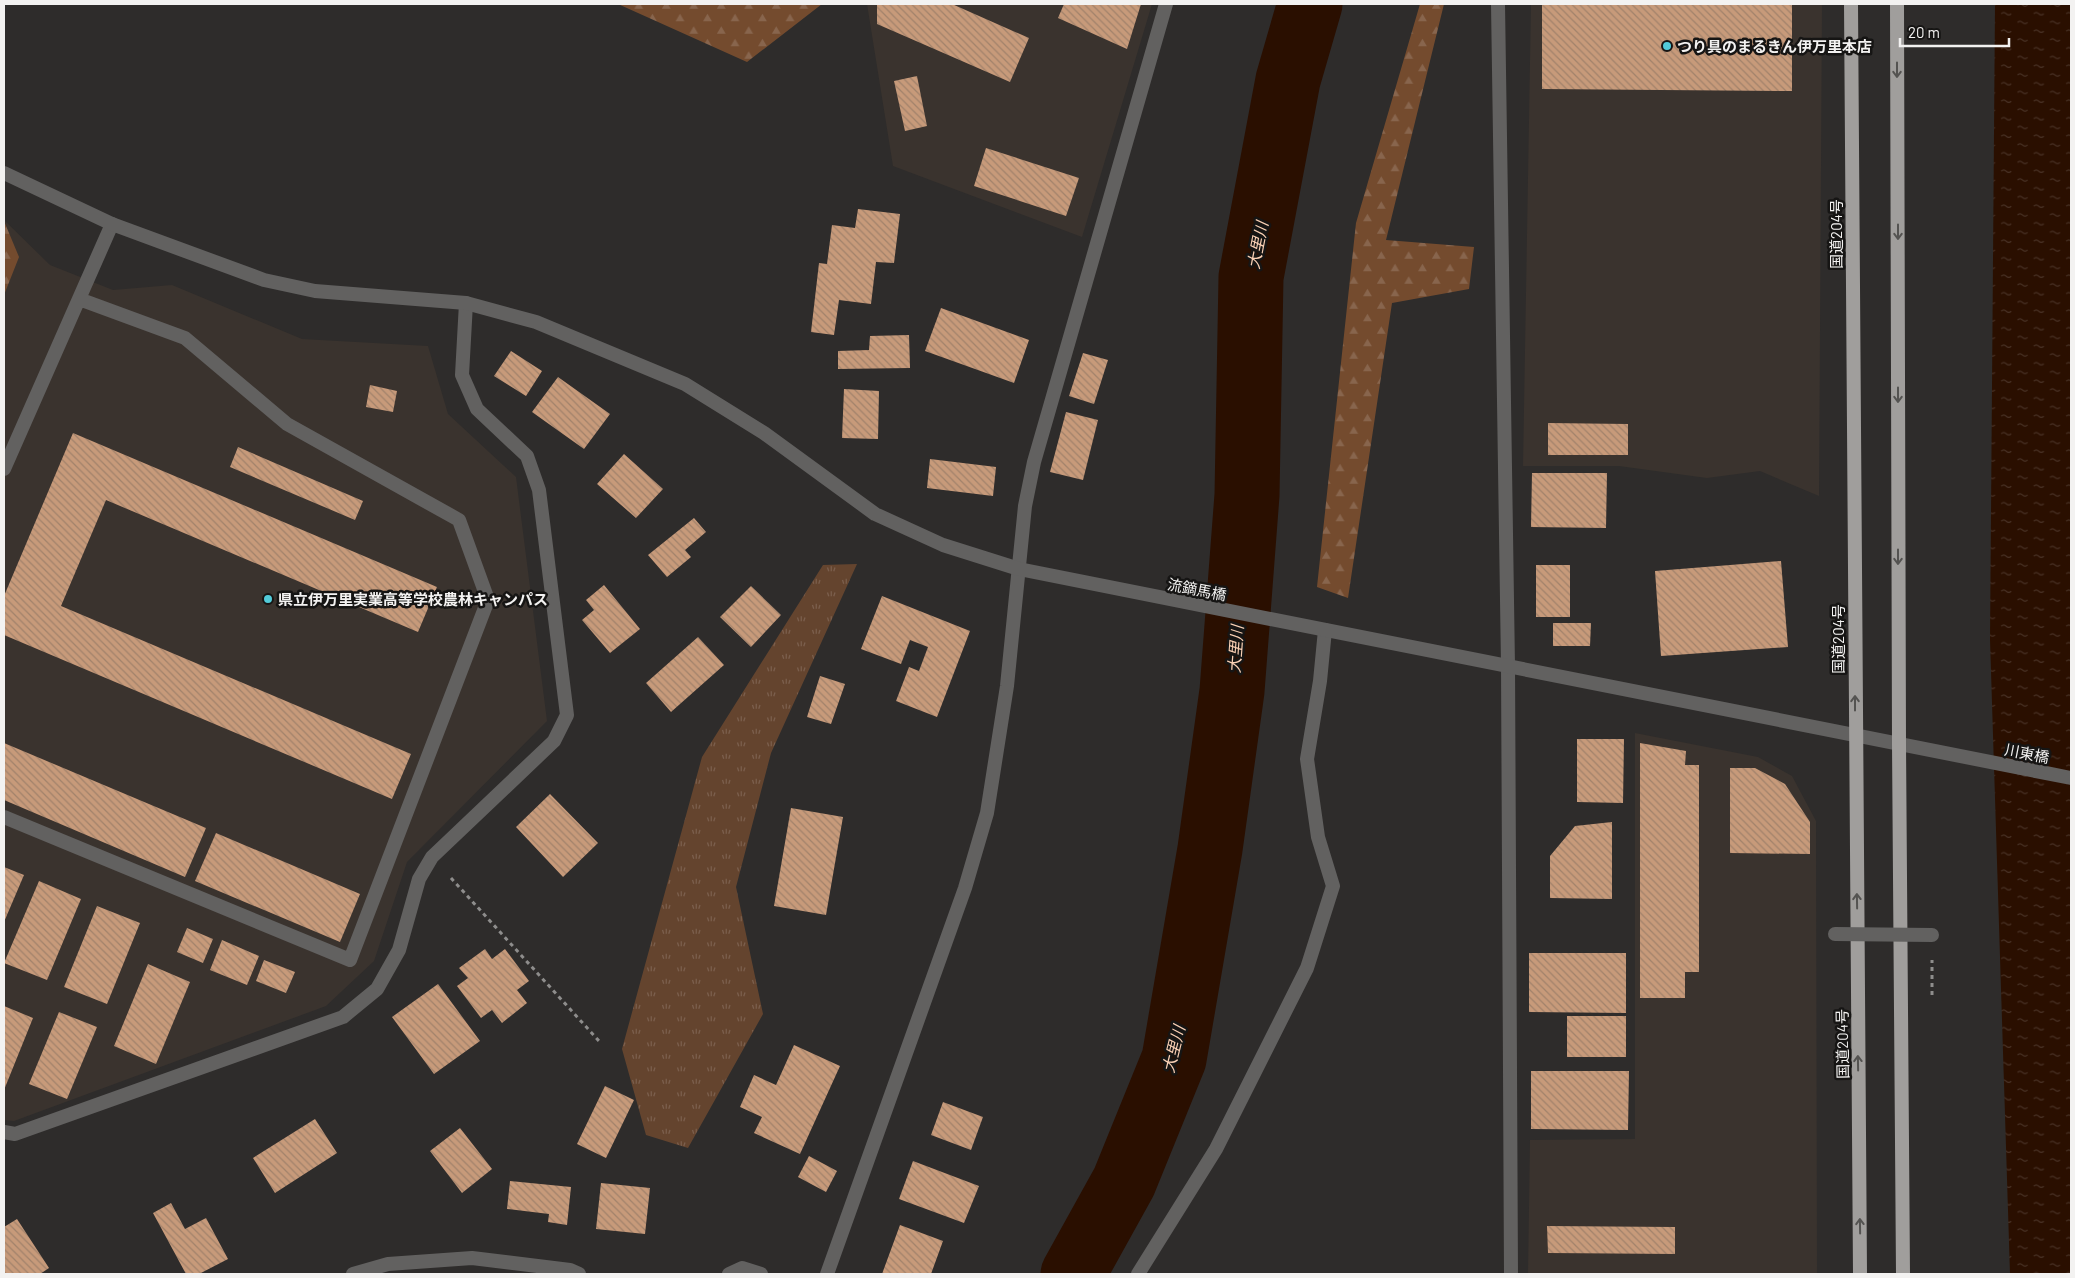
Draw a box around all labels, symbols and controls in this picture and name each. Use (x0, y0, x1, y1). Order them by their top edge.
scale bar (1900, 15, 2009, 47)
text: 20 m (1908, 23, 1940, 41)
place label: つり具のまるきん伊万里本店 (1677, 37, 1872, 55)
marker: つり具のまるきん伊万里本店 (1661, 40, 1673, 52)
one-way arrow (1892, 62, 1902, 78)
street label: 国道204号 (1827, 199, 1845, 269)
water label: 大里川 (1243, 218, 1271, 270)
one-way arrow (1893, 224, 1903, 240)
one-way arrow (1893, 386, 1903, 403)
one-way arrow (1893, 549, 1903, 565)
street label: 流鏑馬橋 (1166, 574, 1228, 604)
place label: 県立伊万里実業高等学校農林キャンパス (278, 590, 548, 608)
marker: 県立伊万里実業高等学校農林キャンパス (262, 593, 274, 605)
street label: 国道204号 (1829, 604, 1847, 674)
water label: 大里川 (1224, 622, 1246, 674)
one-way arrow (1850, 695, 1860, 712)
street label: 川東橋 (2003, 740, 2051, 766)
one-way arrow (1852, 893, 1862, 909)
street label: 国道204号 (1832, 1009, 1852, 1079)
water label: 大里川 (1158, 1021, 1189, 1075)
one-way arrow (1853, 1055, 1863, 1072)
one-way arrow (1855, 1218, 1865, 1234)

